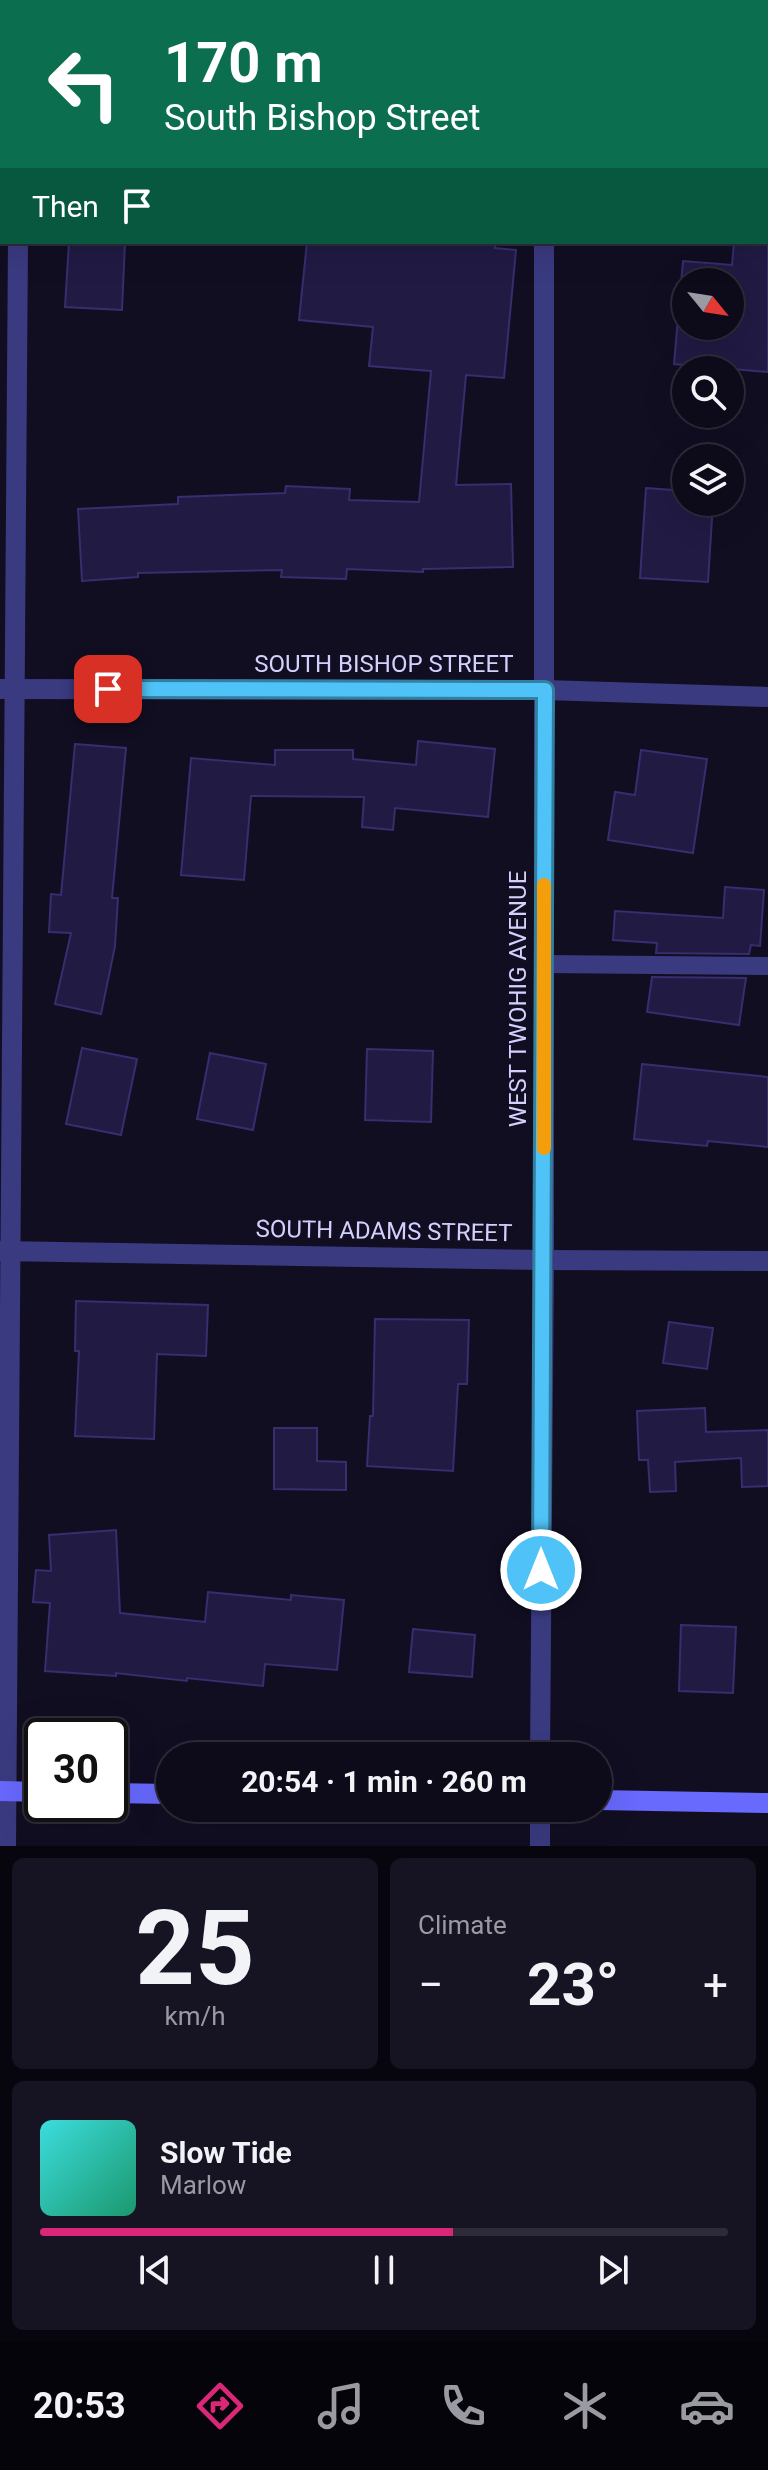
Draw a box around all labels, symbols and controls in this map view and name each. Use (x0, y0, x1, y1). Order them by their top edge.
text: 170 m (164, 30, 323, 96)
icon: left (32, 32, 136, 136)
text: South Bishop Street (164, 97, 481, 139)
icon: arrive (115, 184, 159, 228)
text: Then (32, 189, 99, 224)
north arrow (672, 268, 744, 340)
map controls (672, 268, 744, 516)
button: search (672, 356, 744, 428)
button: layers (672, 444, 744, 516)
street label: SOUTH BISHOP STREET (254, 650, 514, 678)
pin (74, 655, 142, 723)
icon: arrive (86, 667, 130, 711)
street label: WEST TWOHIG AVENUE (504, 871, 532, 1127)
street label: SOUTH ADAMS STREET (255, 1215, 513, 1247)
position arrow (499, 1528, 583, 1612)
speed limit sign: 30 (24, 1718, 128, 1822)
text: 20:54 · 1 min · 260 m (241, 1764, 527, 1799)
text: 25 (135, 1888, 255, 2009)
text: Climate (418, 1910, 507, 1940)
text: 23° (527, 1949, 619, 2020)
text: − (418, 1959, 443, 2011)
text: + (703, 1959, 728, 2011)
text: km/h (164, 2001, 226, 2031)
text: Slow Tide (160, 2135, 292, 2170)
text: Marlow (160, 2170, 246, 2200)
icon: previous (133, 2248, 177, 2292)
icon: pause (362, 2248, 406, 2292)
icon: next (591, 2248, 635, 2292)
icon: directions (192, 2378, 248, 2434)
icon: music (313, 2378, 369, 2434)
icon: phone (435, 2378, 491, 2434)
icon: climate (557, 2378, 613, 2434)
icon: car (679, 2378, 735, 2434)
text: 20:53 (33, 2385, 126, 2427)

